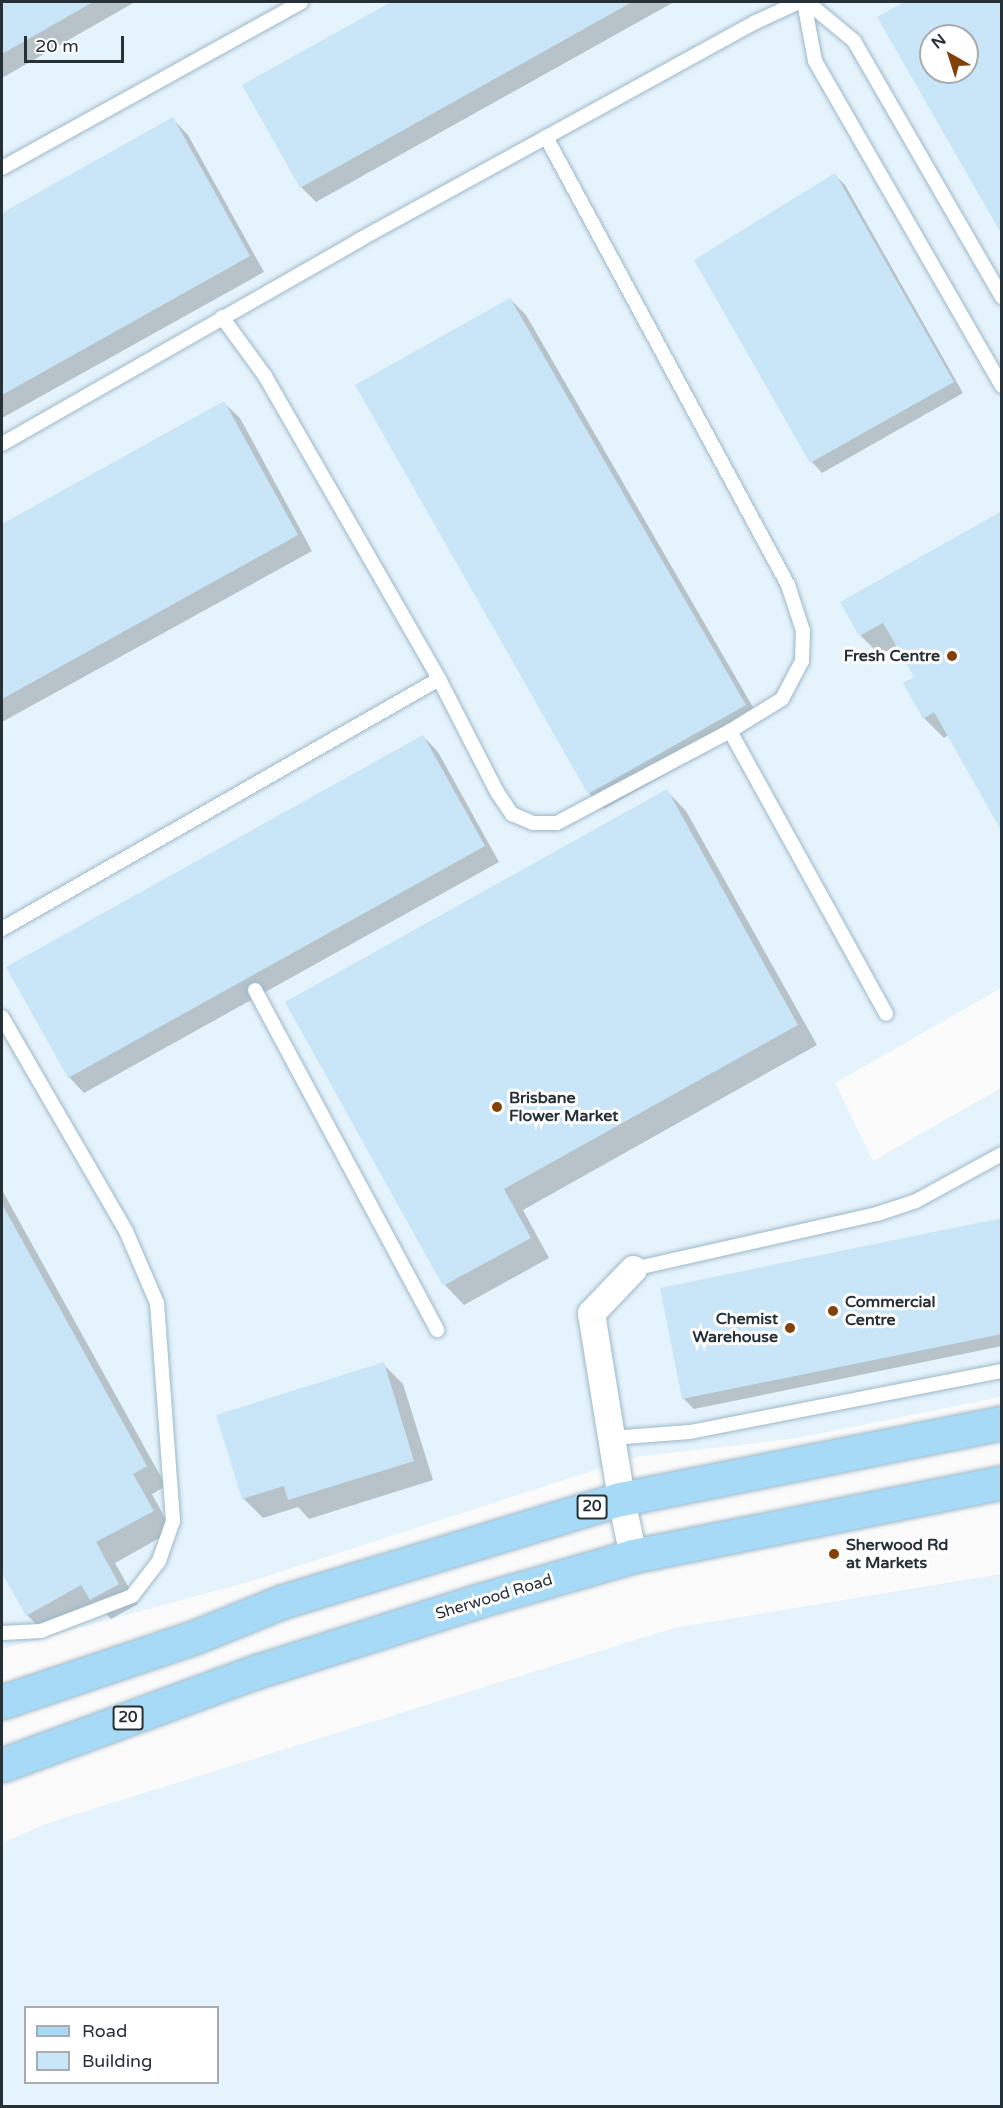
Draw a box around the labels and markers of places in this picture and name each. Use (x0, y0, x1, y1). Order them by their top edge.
place label: Fresh Centre (844, 646, 940, 666)
marker: Fresh Centre (945, 649, 959, 663)
place label: Brisbane Flower Market (509, 1088, 618, 1126)
marker: Brisbane Flower Market (490, 1100, 504, 1114)
place label: Commercial Centre (845, 1292, 935, 1330)
marker: Commercial Centre (826, 1304, 840, 1318)
place label: Chemist Warehouse (693, 1309, 778, 1347)
marker: Chemist Warehouse (783, 1321, 797, 1335)
place label: Sherwood Rd at Markets (846, 1535, 948, 1573)
marker: Sherwood Rd at Markets (827, 1547, 841, 1561)

